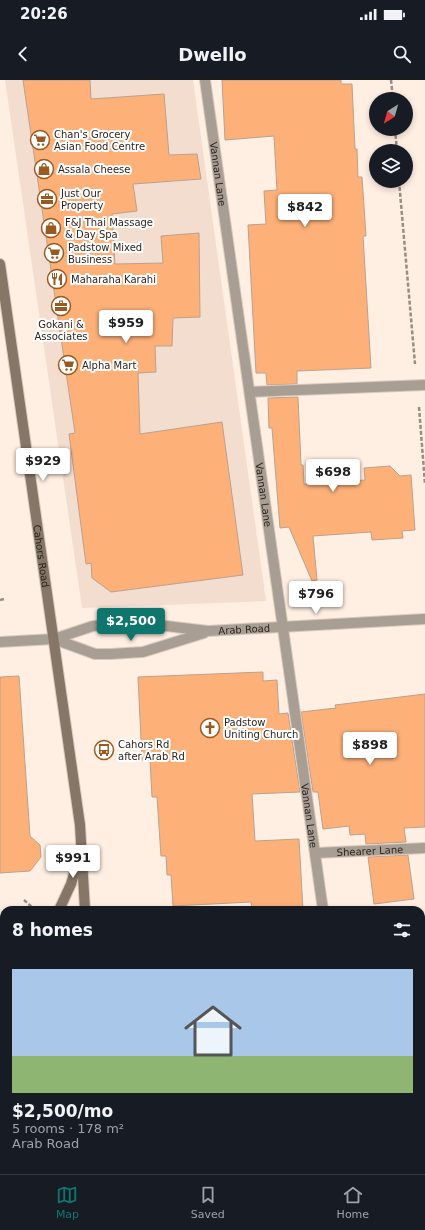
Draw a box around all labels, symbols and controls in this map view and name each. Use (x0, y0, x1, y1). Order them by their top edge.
text: 20:26 (20, 5, 68, 23)
icon: back (12, 43, 34, 65)
icon: search (391, 43, 413, 65)
text: Dwello (178, 44, 247, 65)
north arrow (369, 92, 413, 136)
map controls (369, 92, 413, 188)
supermarket icon: Chan's Grocery Asian Food Centre (29, 129, 51, 151)
place label: Chan's Grocery Asian Food Centre (54, 129, 145, 152)
street label: Vannan Lane (208, 141, 228, 207)
button: layers (369, 144, 413, 188)
shop icon: Assala Cheese (33, 158, 55, 180)
place label: Assala Cheese (58, 164, 130, 175)
office icon: Just Our Property (36, 188, 58, 210)
place label: Just Our Property (60, 188, 103, 211)
pin: $842 (281, 194, 329, 228)
text: $842 (287, 199, 323, 214)
shop icon: F&J Thai Massage & Day Spa (40, 217, 62, 239)
place label: F&J Thai Massage & Day Spa (65, 217, 153, 240)
supermarket icon: Padstow Mixed Business (43, 242, 65, 264)
place label: Padstow Mixed Business (68, 242, 142, 265)
restaurant icon: Maharaha Karahi (46, 268, 68, 290)
place label: Maharaha Karahi (71, 274, 156, 285)
office icon: Gokani & Associates (50, 295, 72, 317)
pin: $959 (102, 310, 150, 344)
text: $959 (108, 315, 144, 330)
place label: Gokani & Associates (34, 319, 88, 342)
supermarket icon: Alpha Mart (57, 354, 79, 376)
place label: Alpha Mart (82, 360, 136, 371)
pin: $929 (19, 448, 67, 482)
text: $929 (25, 453, 61, 468)
pin: $698 (309, 459, 357, 493)
street label: Vannan Lane (254, 462, 274, 528)
text: $698 (315, 464, 351, 479)
street label: Cahors Road (32, 524, 52, 588)
pin: $796 (292, 581, 340, 615)
text: $796 (298, 586, 334, 601)
pin: $2,500 (98, 608, 164, 642)
text: $2,500 (106, 613, 156, 628)
street label: Arab Road (218, 622, 270, 636)
church icon: Padstow Uniting Church (199, 717, 221, 739)
place label: Padstow Uniting Church (224, 717, 298, 740)
pin: $898 (346, 732, 394, 766)
text: $898 (352, 737, 388, 752)
bus stop icon: Cahors Rd after Arab Rd (93, 739, 115, 761)
place label: Cahors Rd after Arab Rd (118, 739, 185, 762)
street label: Vannan Lane (300, 783, 320, 848)
street label: Shearer Lane (336, 843, 403, 858)
pin: $991 (49, 845, 97, 879)
text: $991 (55, 850, 91, 865)
icon: filters (391, 919, 413, 941)
text: 8 homes (12, 920, 93, 940)
icon: home (177, 995, 249, 1067)
text: $2,500/mo (12, 1101, 113, 1121)
text: 5 rooms · 178 m² (12, 1121, 124, 1136)
text: Arab Road (12, 1136, 79, 1151)
tab: Map (56, 1184, 79, 1221)
tab: Saved (191, 1184, 225, 1221)
tab: Home (337, 1184, 369, 1221)

